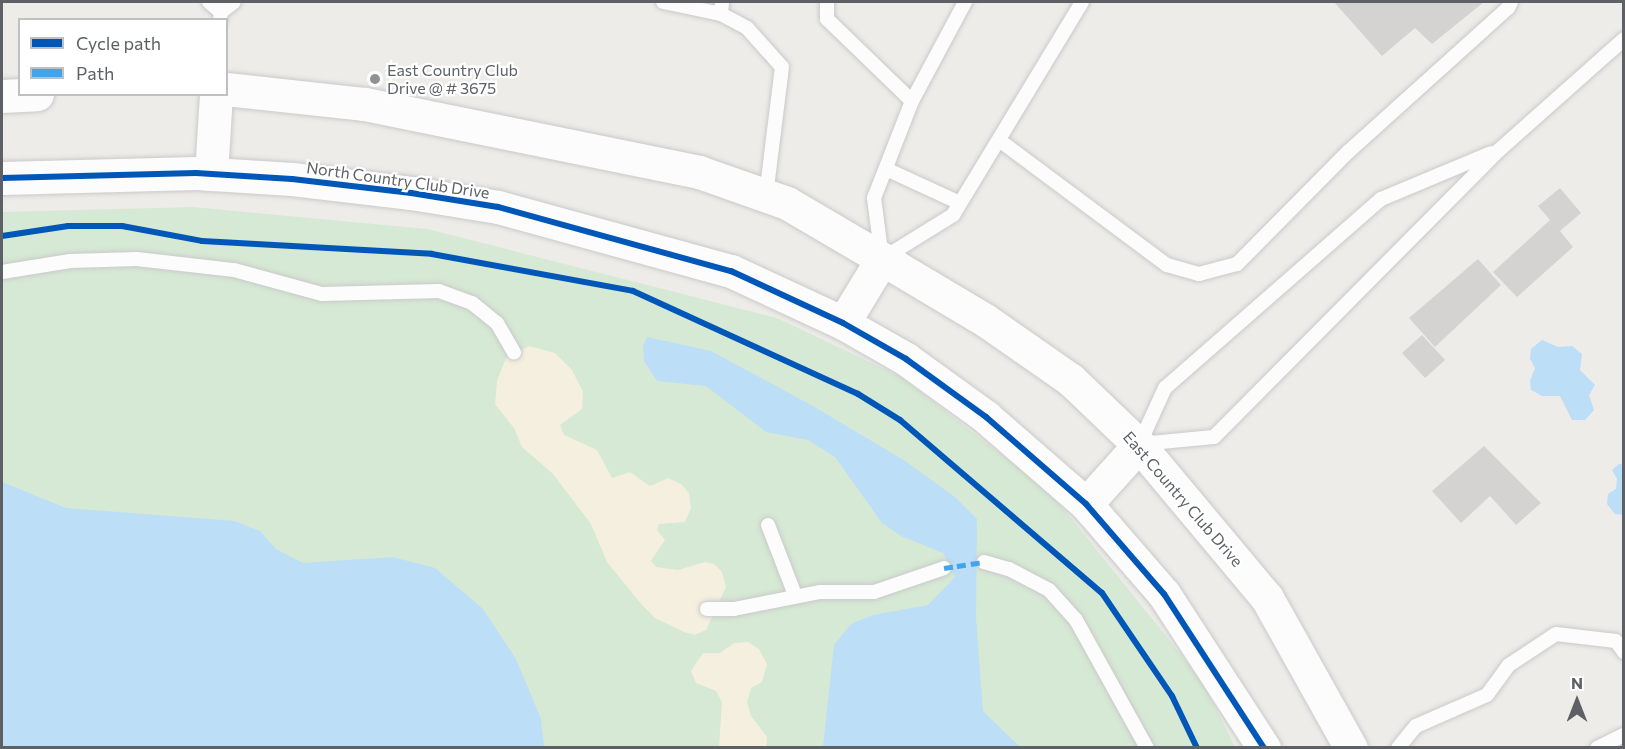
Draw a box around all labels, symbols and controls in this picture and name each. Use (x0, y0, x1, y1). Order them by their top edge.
legend (18, 18, 228, 96)
text: Cycle path (76, 32, 161, 54)
place label: East Country Club Drive @ # 3675 (387, 60, 518, 98)
text: Path (76, 62, 114, 84)
marker: East Country Club Drive @ # 3675 (368, 72, 382, 86)
street label: North Country Club Drive (305, 158, 491, 202)
street label: East Country Club Drive (1119, 428, 1247, 570)
north arrow (1547, 671, 1607, 731)
text: N (1571, 673, 1583, 692)

